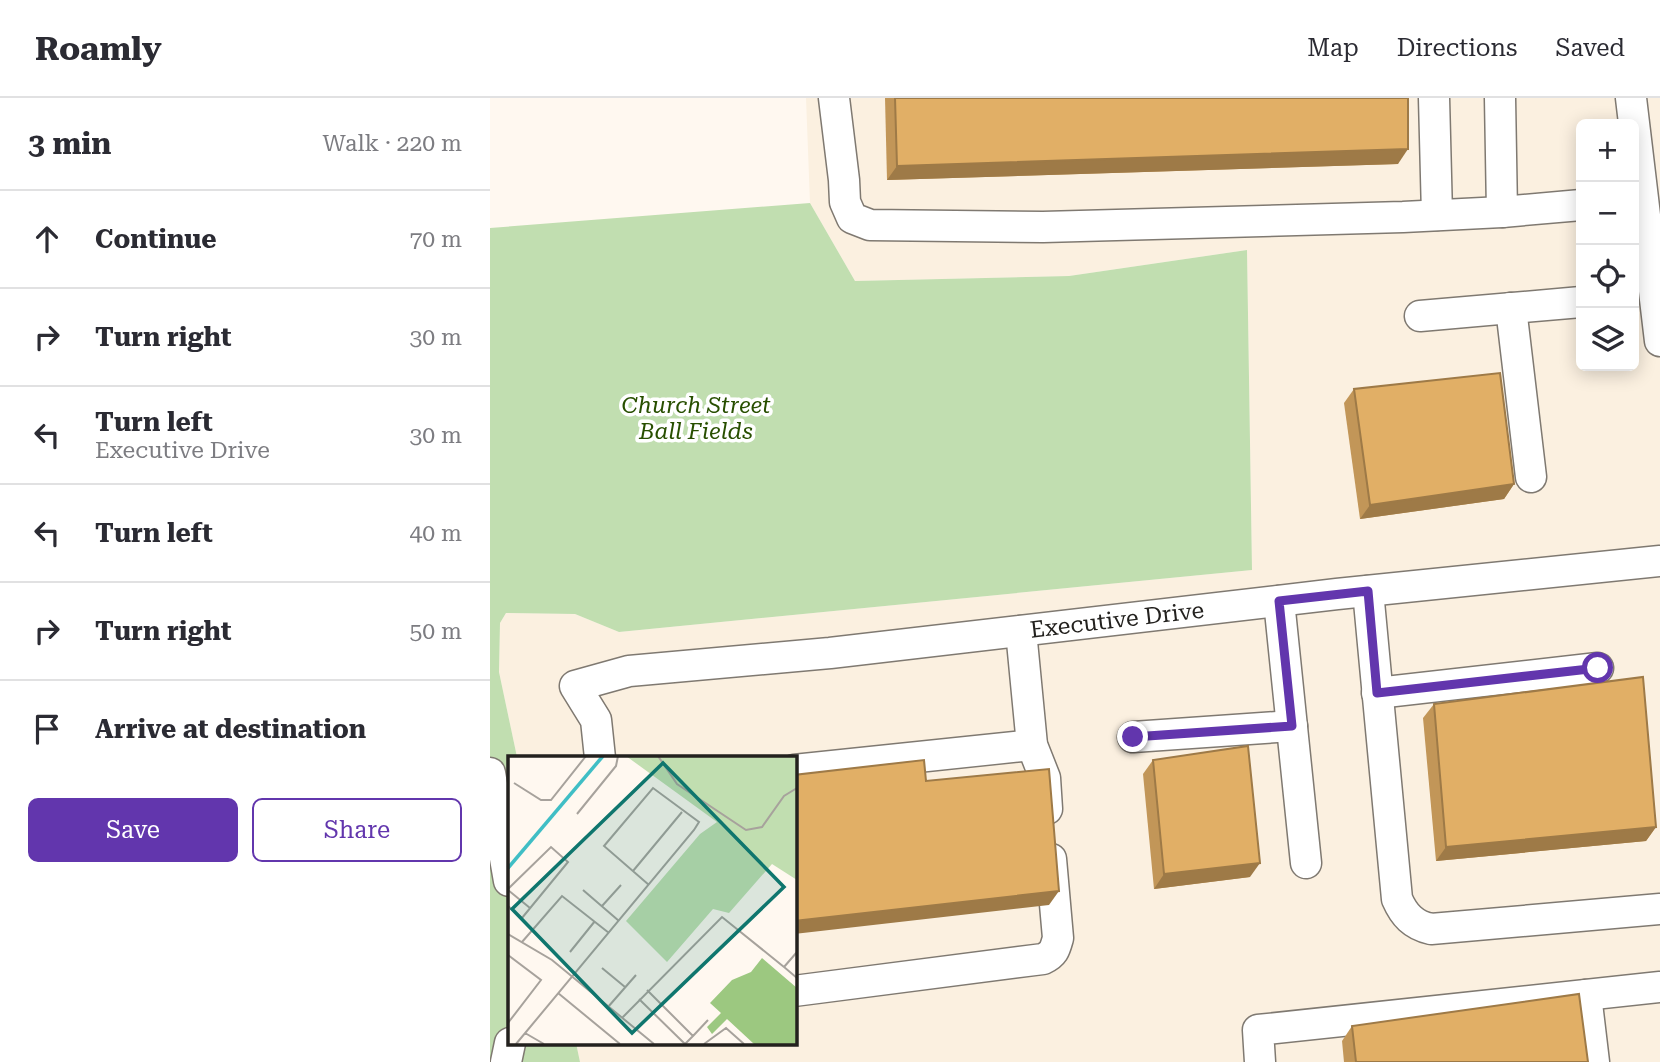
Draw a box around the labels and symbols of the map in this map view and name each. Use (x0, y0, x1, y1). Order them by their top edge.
park label: Church Street Ball Fields (621, 392, 771, 445)
street label: Executive Drive (1029, 597, 1206, 644)
route start (1582, 652, 1613, 683)
route end (1117, 721, 1148, 752)
inset map (508, 756, 796, 1044)

